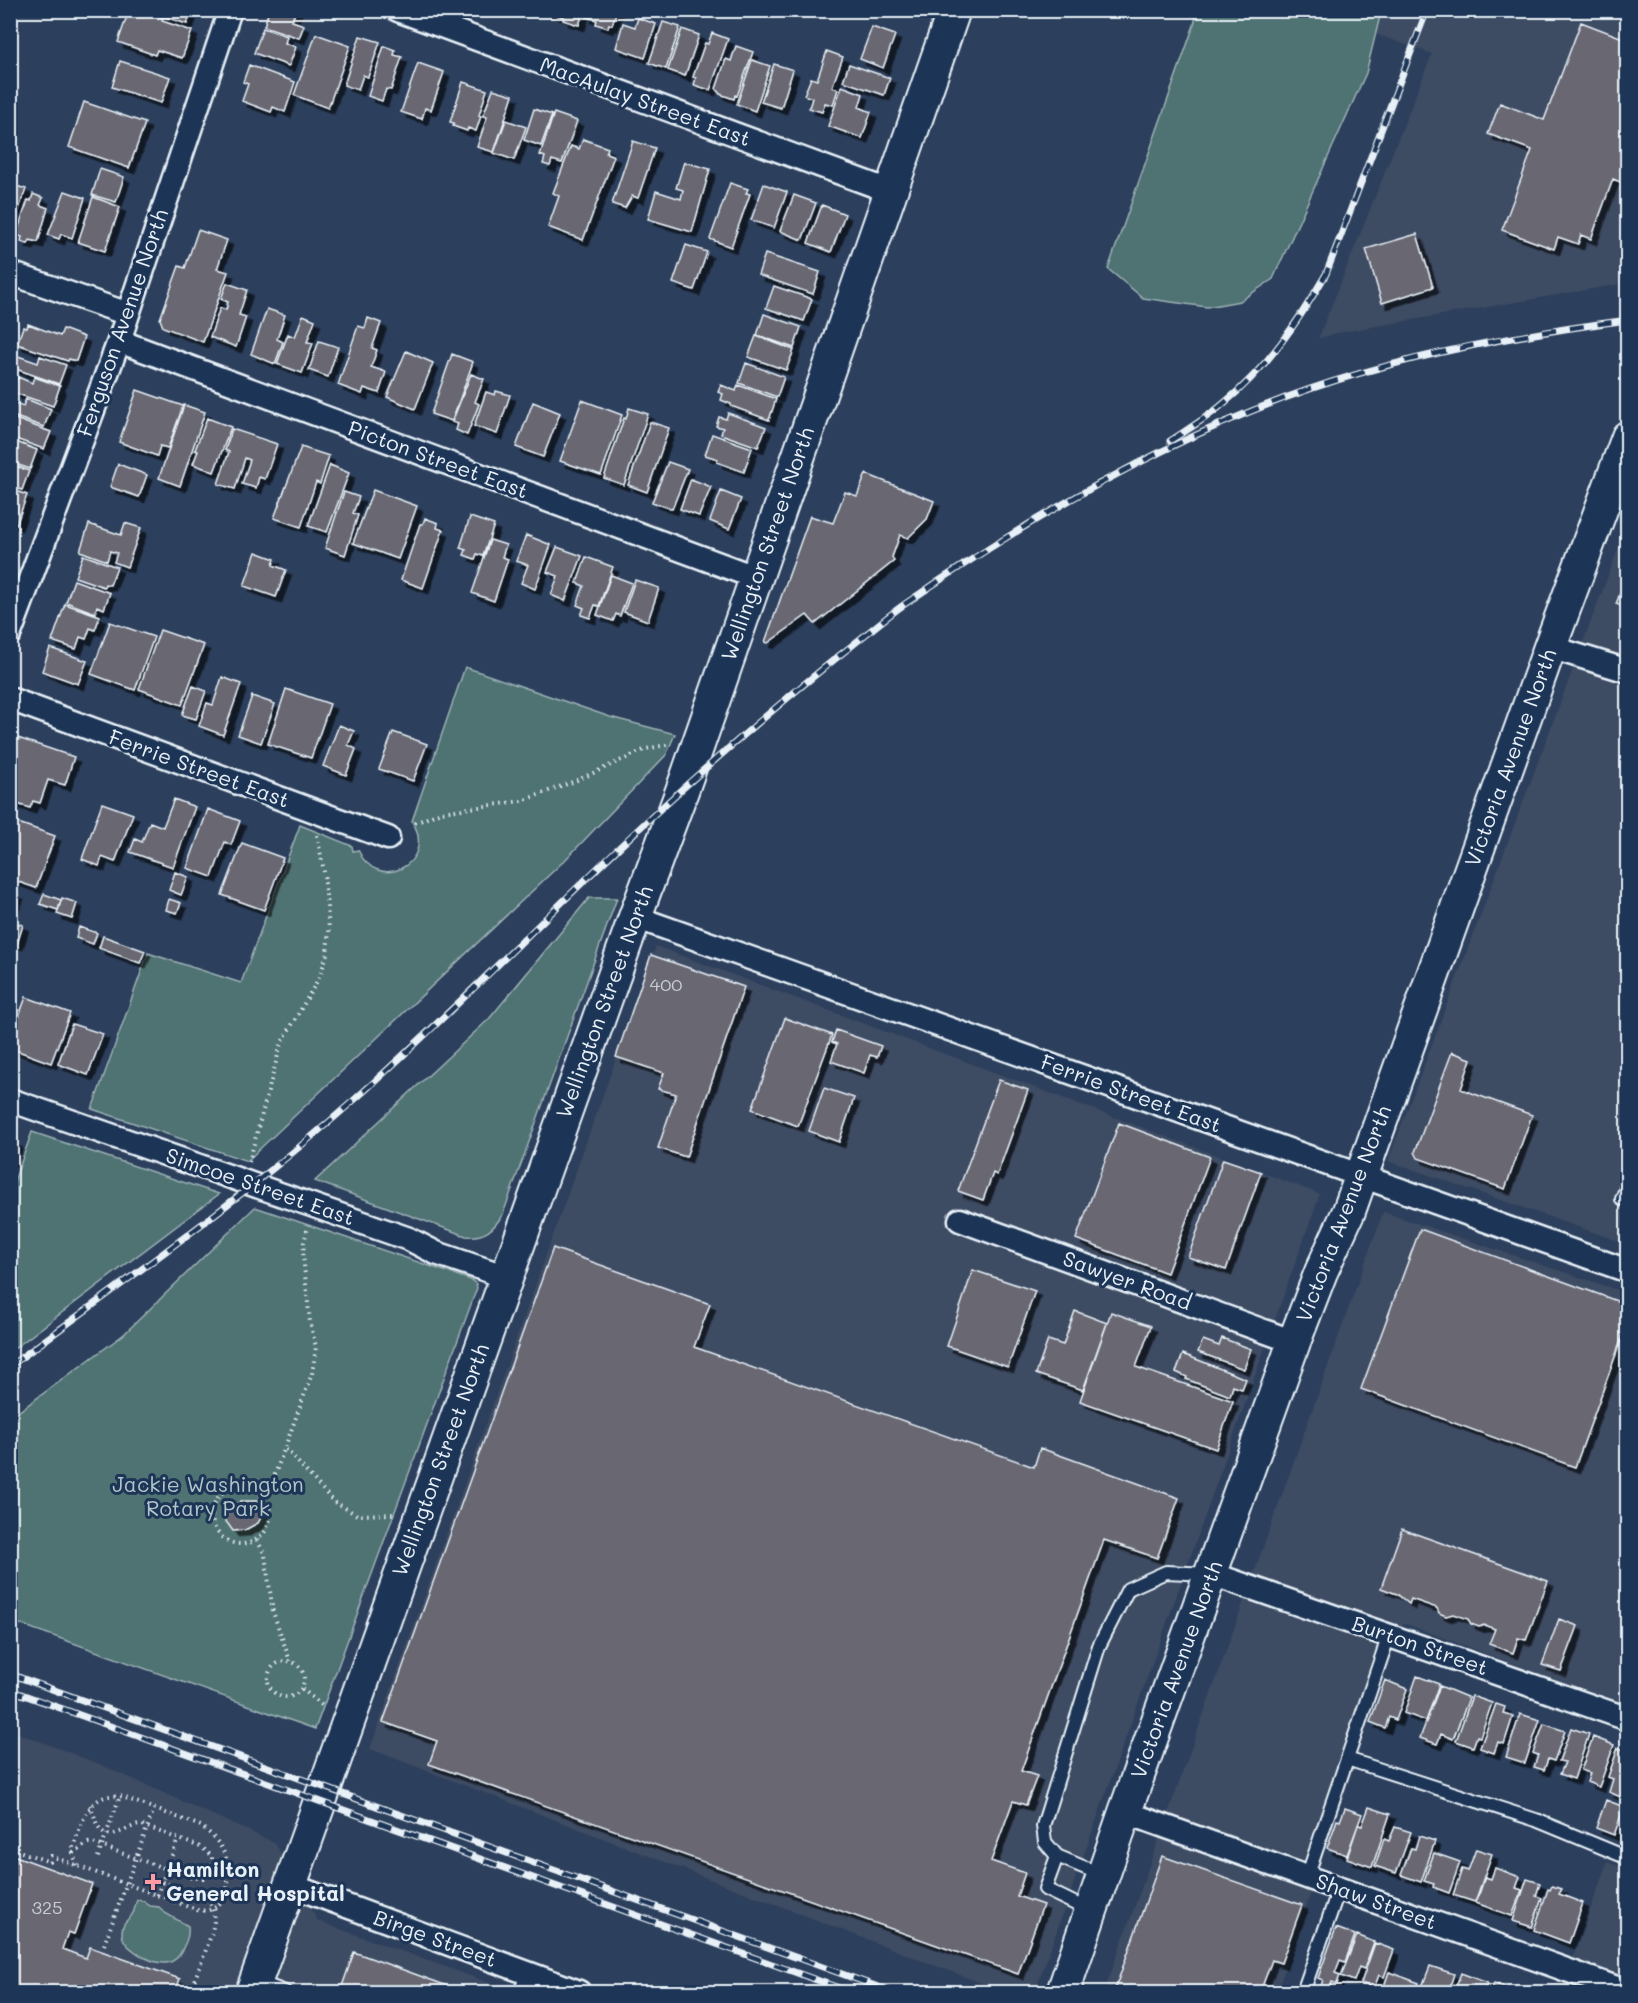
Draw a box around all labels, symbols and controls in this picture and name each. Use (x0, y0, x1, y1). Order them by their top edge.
street label: MacAulay Street East (536, 50, 755, 151)
street label: Ferguson Avenue North (70, 205, 173, 440)
street label: Picton Street East (345, 413, 532, 504)
street label: Wellington Street North (714, 423, 819, 664)
street label: Victoria Avenue North (1458, 645, 1562, 870)
street label: Ferrie Street East (106, 722, 293, 813)
street label: Wellington Street North (549, 882, 658, 1121)
house number: 400 (650, 972, 682, 996)
street label: Ferrie Street East (1038, 1047, 1225, 1138)
street label: Victoria Avenue North (1289, 1101, 1396, 1326)
street label: Simcoe Street East (163, 1141, 358, 1231)
street label: Sawyer Road (1060, 1244, 1195, 1315)
street label: Wellington Street North (385, 1340, 494, 1579)
park label: Jackie Washington Rotary Park (112, 1470, 304, 1521)
street label: Victoria Avenue North (1124, 1557, 1228, 1782)
street label: Burton Street (1349, 1609, 1492, 1680)
place label: Hamilton General Hospital (166, 1855, 345, 1906)
street label: Shaw Street (1312, 1866, 1441, 1935)
marker: Hamilton General Hospital (144, 1873, 162, 1891)
house number: 325 (31, 1895, 63, 1919)
street label: Birge Street (370, 1903, 501, 1972)

